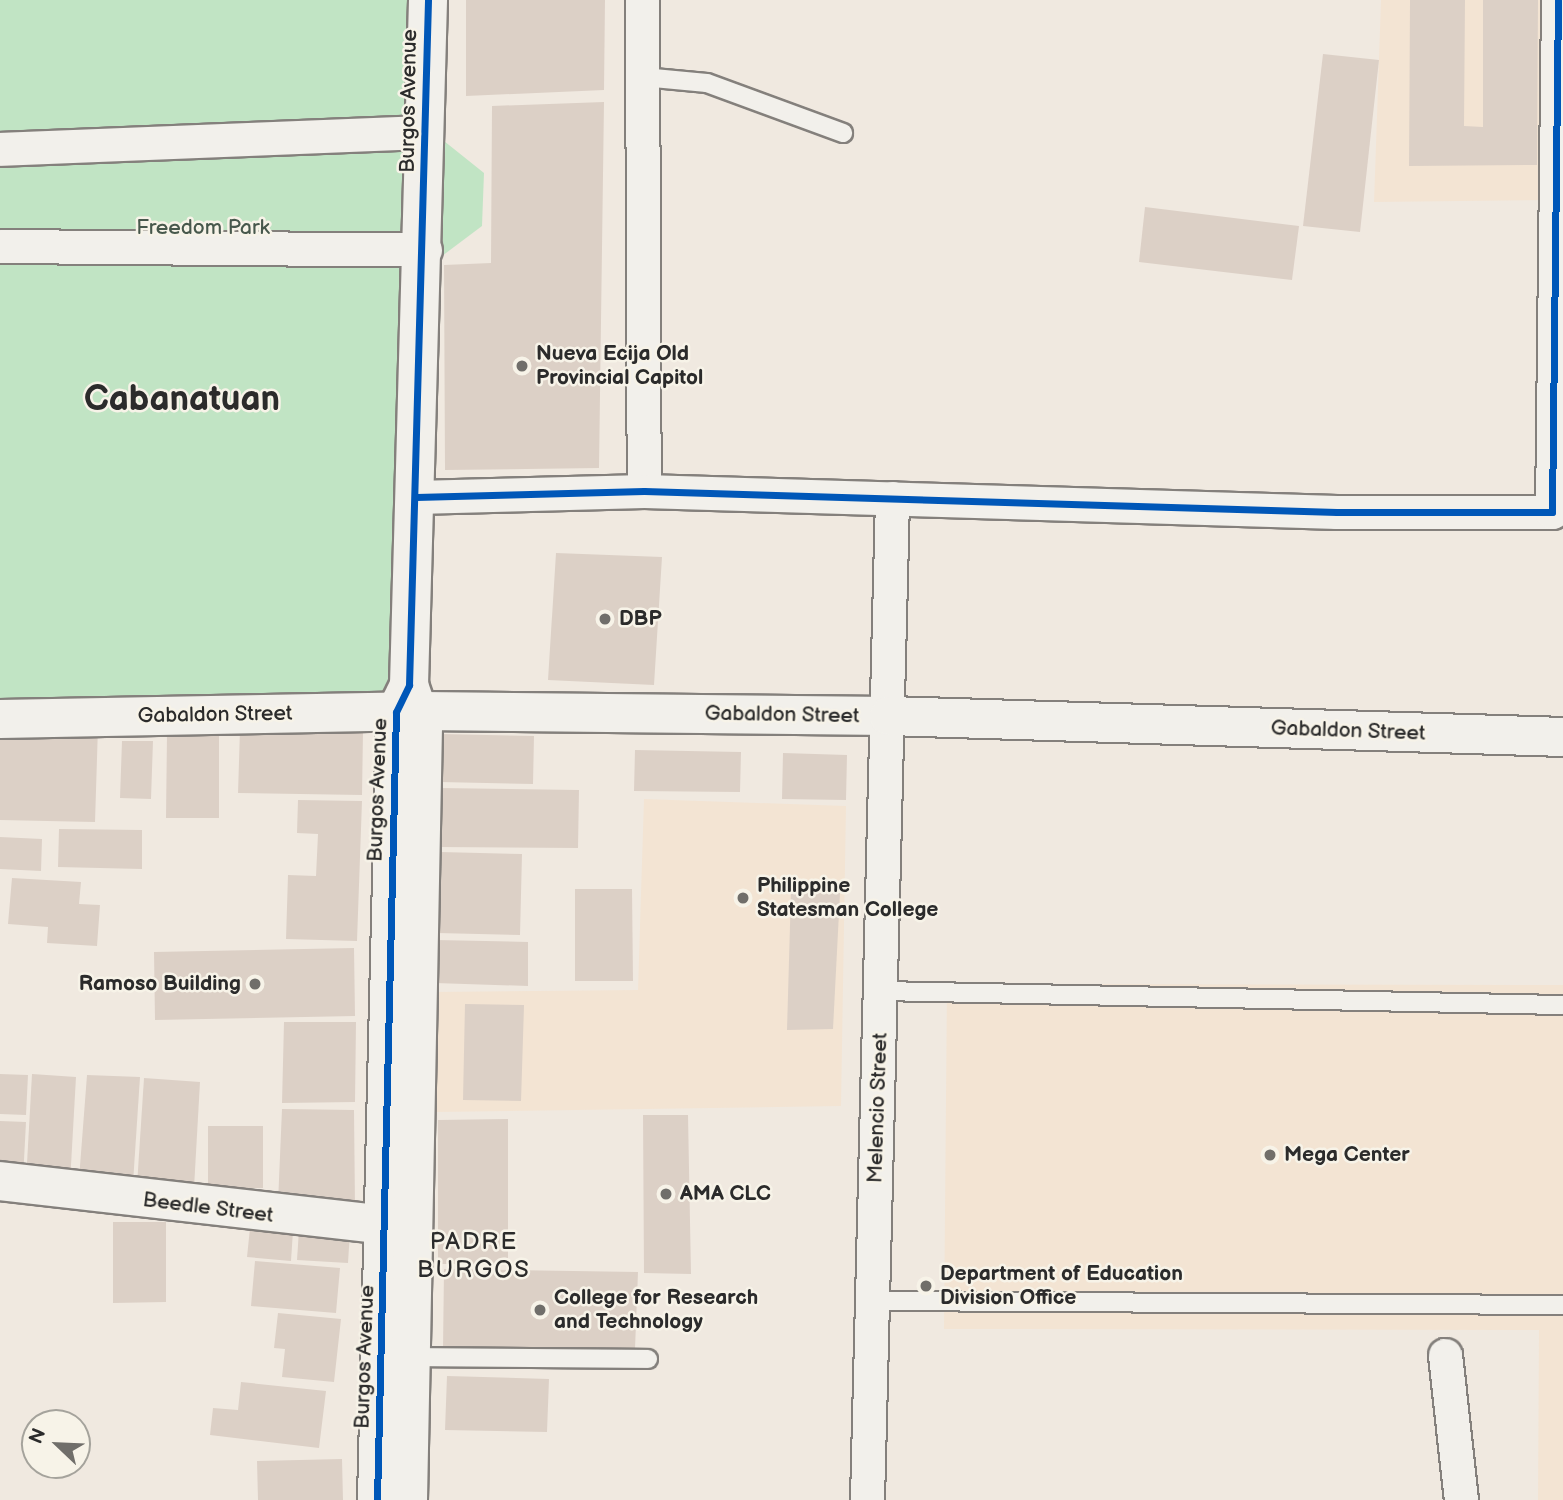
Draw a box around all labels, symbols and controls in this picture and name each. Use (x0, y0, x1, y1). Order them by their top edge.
street label: Burgos Avenue (395, 29, 423, 173)
park label: Freedom Park (136, 215, 270, 241)
place label: Nueva Ecija Old Provincial Capitol (536, 341, 703, 391)
marker: Nueva Ecija Old Provincial Capitol (514, 358, 530, 374)
district label: Cabanatuan (84, 379, 280, 421)
place label: DBP (619, 606, 662, 632)
marker: DBP (597, 611, 613, 627)
street label: Gabaldon Street (137, 701, 293, 729)
street label: Gabaldon Street (704, 701, 860, 729)
street label: Gabaldon Street (1270, 716, 1426, 746)
street label: Burgos Avenue (363, 718, 393, 862)
place label: Philippine Statesman College (757, 873, 938, 923)
marker: Philippine Statesman College (735, 890, 751, 906)
place label: Ramoso Building (79, 971, 241, 997)
marker: Ramoso Building (247, 976, 263, 992)
street label: Melencio Street (863, 1032, 893, 1184)
place label: Mega Center (1284, 1142, 1410, 1168)
marker: Mega Center (1262, 1147, 1278, 1163)
place label: AMA CLC (680, 1181, 771, 1207)
marker: AMA CLC (658, 1186, 674, 1202)
street label: Beedle Street (141, 1187, 275, 1229)
district label: PADRE BURGOS (418, 1228, 530, 1284)
place label: Department of Education Division Office (940, 1261, 1183, 1311)
marker: Department of Education Division Office (918, 1278, 934, 1294)
street label: Burgos Avenue (350, 1285, 380, 1429)
place label: College for Research and Technology (554, 1285, 758, 1335)
marker: College for Research and Technology (532, 1302, 548, 1318)
north arrow (21, 1409, 91, 1479)
text: N (25, 1425, 51, 1447)

